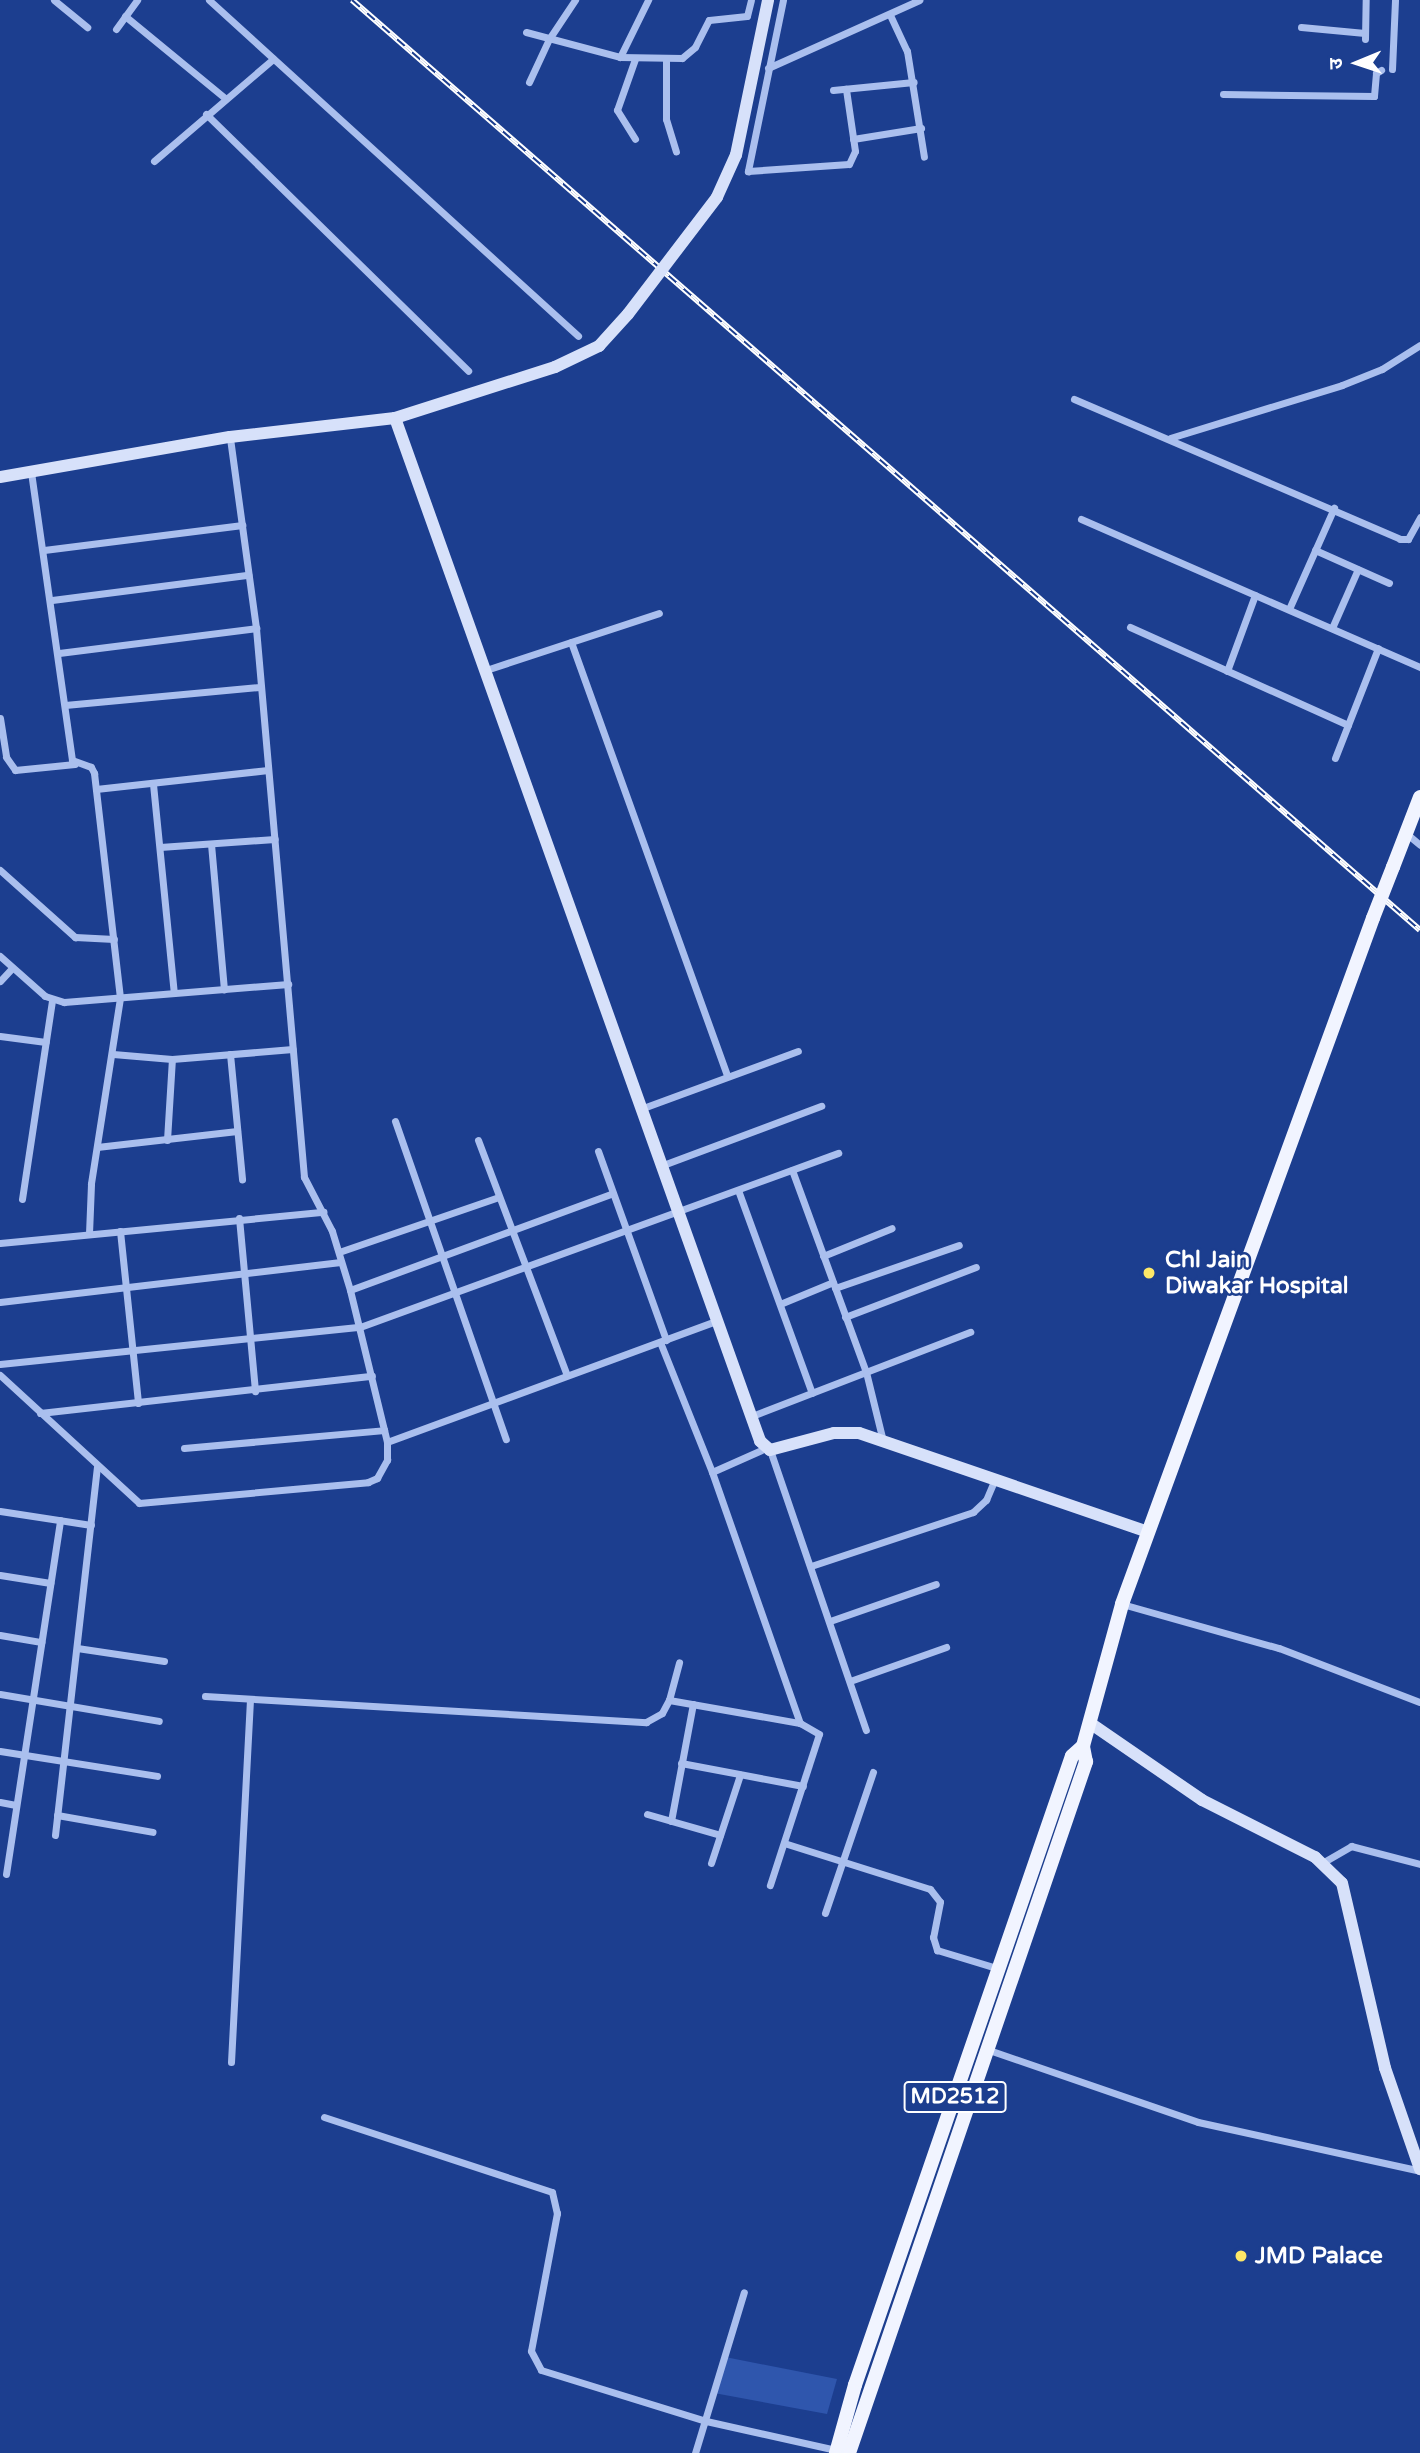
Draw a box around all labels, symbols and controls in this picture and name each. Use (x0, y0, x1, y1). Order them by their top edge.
north arrow (1322, 28, 1392, 98)
text: उ (1325, 58, 1347, 70)
place label: Chl Jain Diwakar Hospital (1165, 1246, 1349, 1300)
marker: Chl Jain Diwakar Hospital (1139, 1263, 1159, 1283)
road number: MD2512 (902, 2080, 1007, 2114)
place label: JMD Palace (1255, 2242, 1383, 2270)
marker: JMD Palace (1233, 2248, 1249, 2264)

